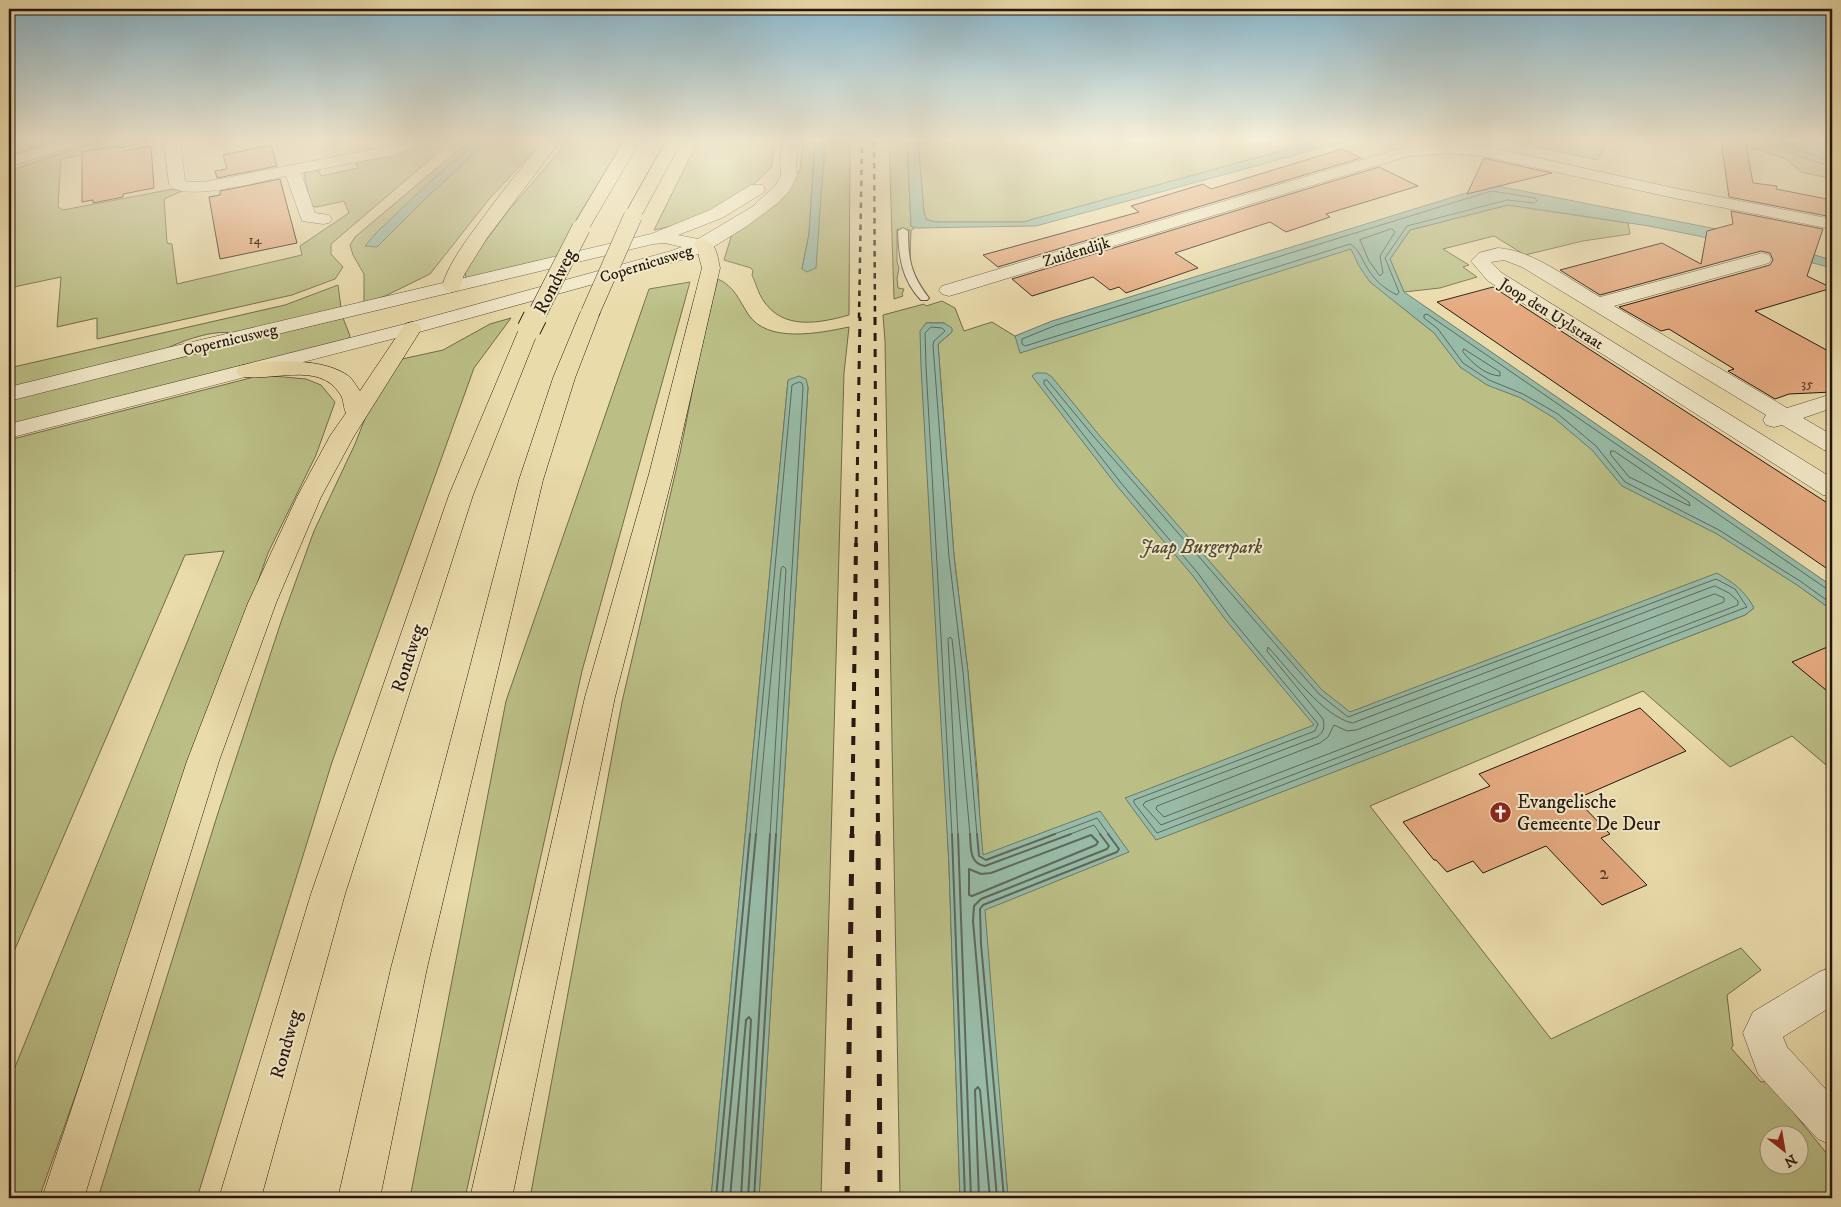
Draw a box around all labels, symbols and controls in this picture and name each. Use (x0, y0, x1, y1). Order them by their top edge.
house number: 14 (248, 231, 263, 249)
street label: Zuidendijk (1040, 232, 1112, 272)
street label: Copernicusweg (597, 240, 695, 288)
street label: Rondweg (529, 244, 582, 318)
street label: Joop den Uylstraat (1494, 273, 1607, 354)
street label: Copernicusweg (181, 319, 279, 361)
house number: 35 (1801, 375, 1813, 393)
park label: Jaap Burgerpark (1140, 536, 1262, 560)
street label: Rondweg (387, 621, 430, 695)
place label: Evangelische Gemeente De Deur (1517, 791, 1660, 836)
church icon: Evangelische Gemeente De Deur (1489, 800, 1513, 824)
house number: 2 (1599, 862, 1609, 885)
street label: Rondweg (266, 1007, 307, 1081)
north arrow (1758, 1124, 1808, 1174)
text: N (1780, 1150, 1800, 1171)

